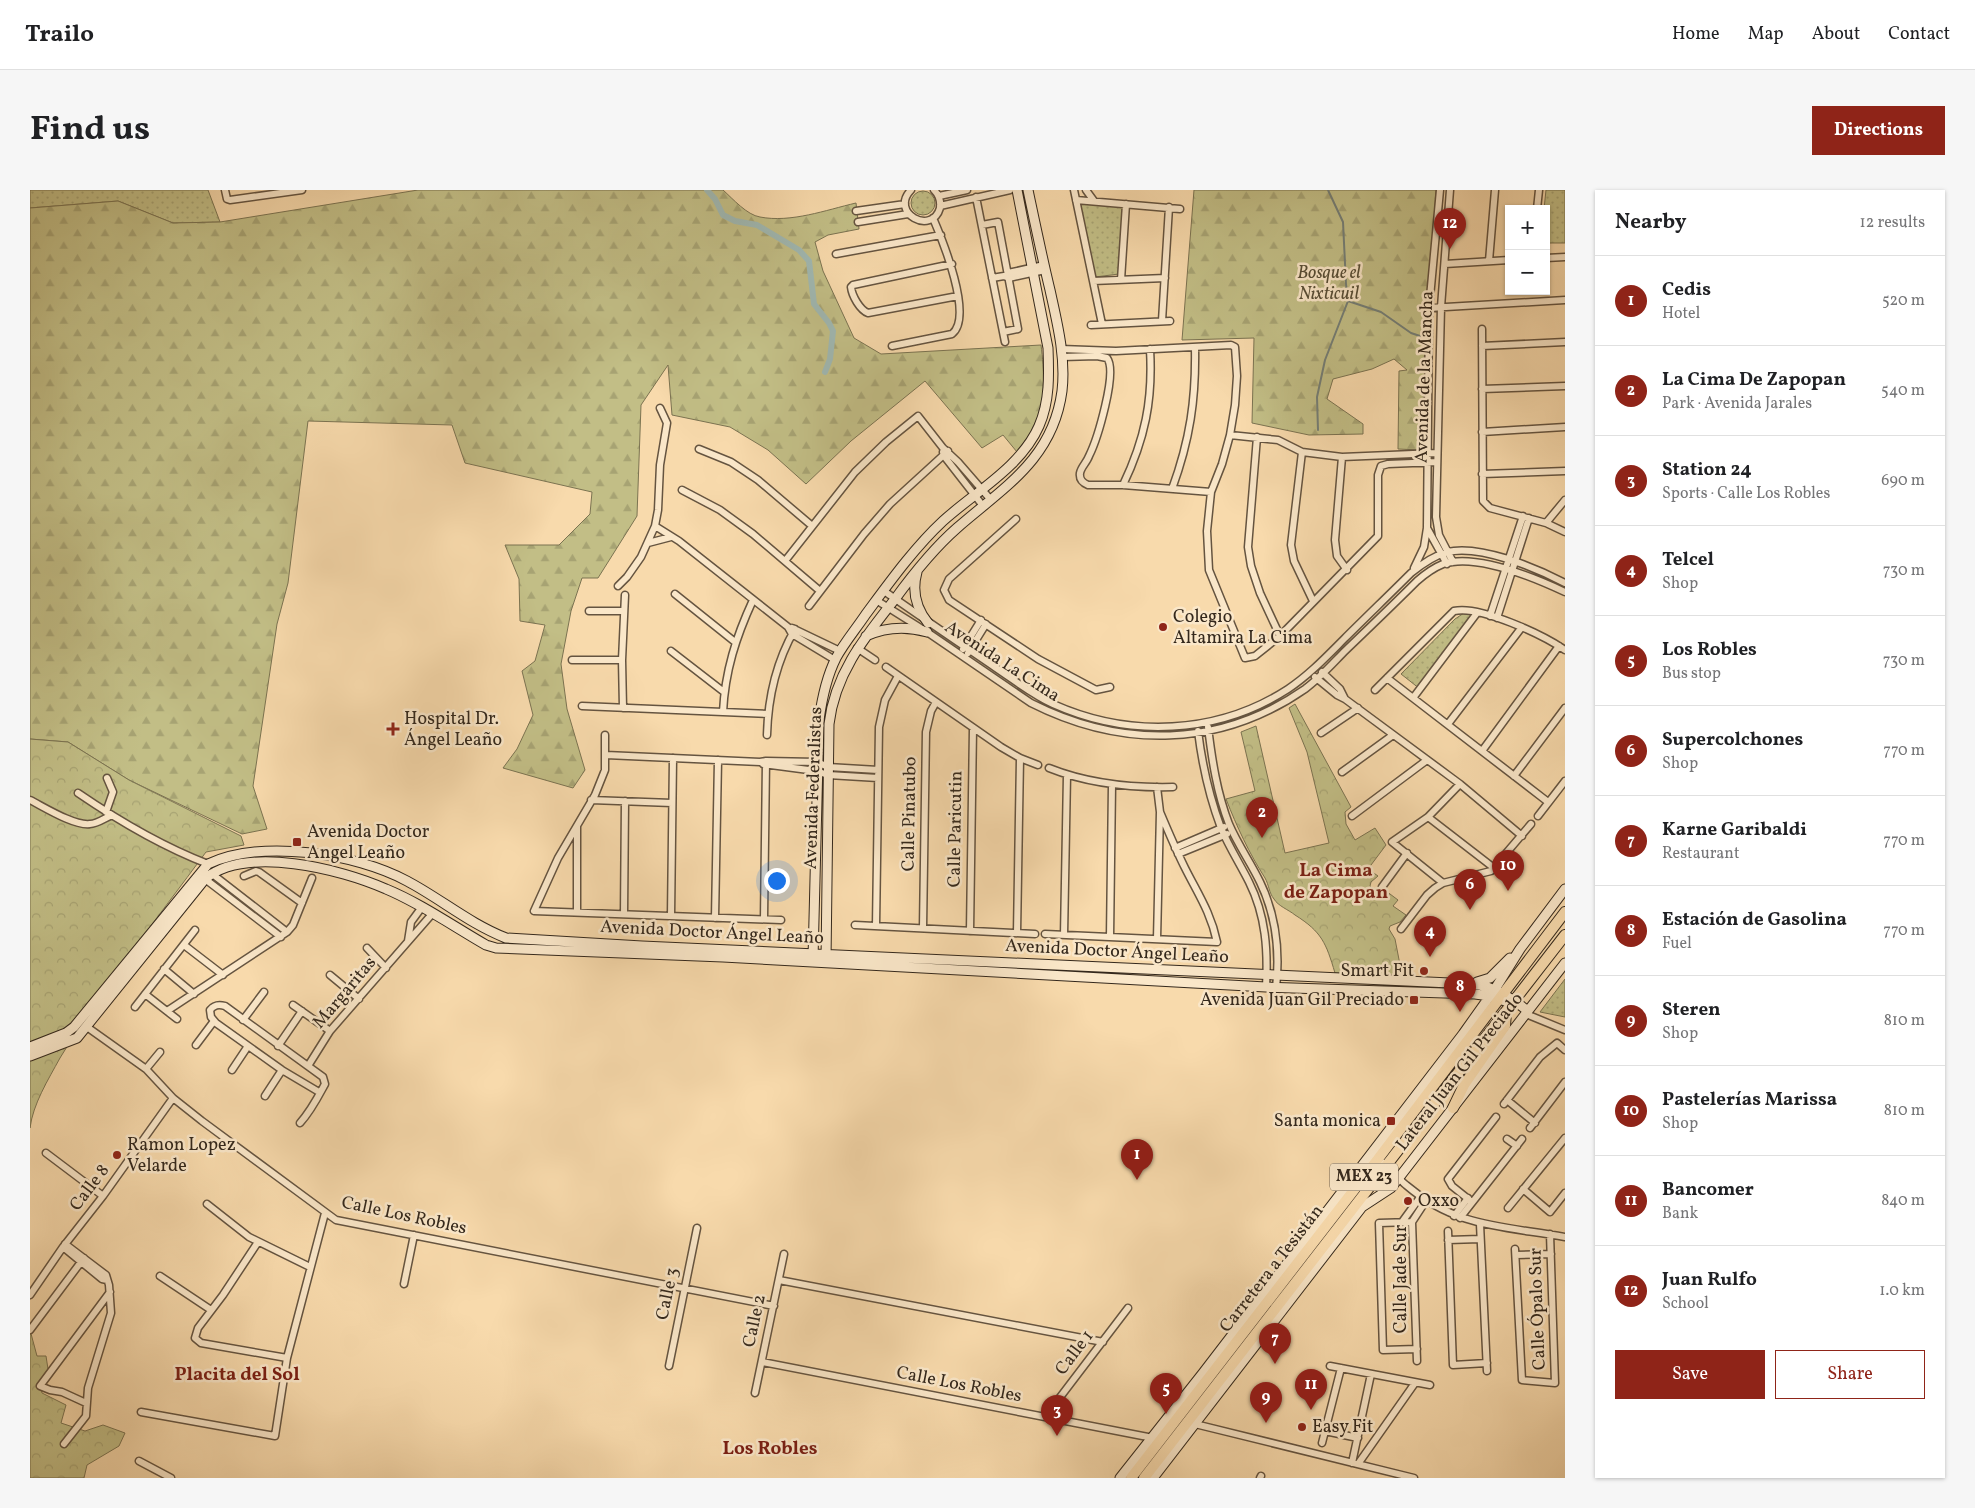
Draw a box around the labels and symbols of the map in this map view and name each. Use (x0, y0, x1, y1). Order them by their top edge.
pin: 12 (1434, 208, 1466, 249)
park label: Bosque el Nixticuil (1297, 261, 1361, 307)
street label: Avenida de la Mancha (1410, 290, 1441, 464)
place label: Colegio Altamira La Cima (1173, 605, 1313, 651)
street label: Avenida La Cima (939, 615, 1065, 709)
marker: Colegio Altamira La Cima (1157, 621, 1169, 633)
street label: Avenida Federalistas (799, 706, 829, 870)
place label: Hospital Dr. Ángel Leaño (404, 707, 502, 753)
marker: Hospital Dr. Ángel Leaño (386, 722, 400, 736)
street label: Calle Pinatubo (896, 756, 924, 872)
street label: Calle Paricutin (942, 770, 970, 888)
pin: 2 (1246, 797, 1278, 838)
place label: Avenida Doctor Angel Leaño (307, 820, 430, 866)
marker: Avenida Doctor Angel Leaño (291, 836, 303, 848)
pin: 10 (1492, 850, 1524, 891)
district label: La Cima de Zapopan (1284, 858, 1388, 906)
your location (764, 868, 790, 894)
pin: 6 (1454, 869, 1486, 910)
street label: Avenida Doctor Ángel Leaño (600, 915, 824, 951)
pin: 4 (1414, 916, 1446, 957)
street label: Avenida Doctor Ángel Leaño (1005, 934, 1229, 970)
street label: Margaritas (307, 951, 383, 1035)
place label: Smart Fit (1340, 959, 1414, 984)
marker: Smart Fit (1418, 965, 1430, 977)
pin: 8 (1444, 971, 1476, 1012)
place label: Avenida Juan Gil Preciado (1200, 988, 1404, 1013)
street label: Lateral Juan Gil Preciado (1390, 988, 1530, 1156)
marker: Avenida Juan Gil Preciado (1408, 994, 1420, 1006)
place label: Santa monica (1274, 1109, 1381, 1134)
marker: Santa monica (1385, 1115, 1397, 1127)
place label: Ramon Lopez Velarde (127, 1133, 236, 1179)
pin: 1 (1121, 1139, 1153, 1180)
marker: Ramon Lopez Velarde (111, 1149, 123, 1161)
street label: Calle 8 (64, 1159, 116, 1217)
road number: MEX 23 (1330, 1164, 1398, 1190)
place label: Oxxo (1418, 1189, 1459, 1214)
street label: Calle Los Robles (339, 1191, 469, 1241)
marker: Oxxo (1402, 1195, 1414, 1207)
street label: Carretera a Tesistán (1214, 1200, 1330, 1338)
street label: Calle Jade Sur (1389, 1224, 1414, 1333)
street label: Calle Ópalo Sur (1523, 1247, 1553, 1371)
street label: Calle 3 (650, 1266, 686, 1322)
street label: Calle 2 (737, 1292, 773, 1350)
pin: 7 (1259, 1323, 1291, 1364)
street label: Calle 1 (1050, 1325, 1100, 1381)
street label: Calle Los Robles (894, 1361, 1024, 1409)
district label: Placita del Sol (174, 1362, 300, 1388)
pin: 11 (1295, 1369, 1327, 1410)
pin: 5 (1150, 1373, 1182, 1414)
pin: 9 (1250, 1382, 1282, 1423)
pin: 3 (1041, 1395, 1073, 1436)
place label: Easy Fit (1312, 1415, 1373, 1440)
marker: Easy Fit (1296, 1421, 1308, 1433)
district label: Los Robles (723, 1436, 818, 1462)

